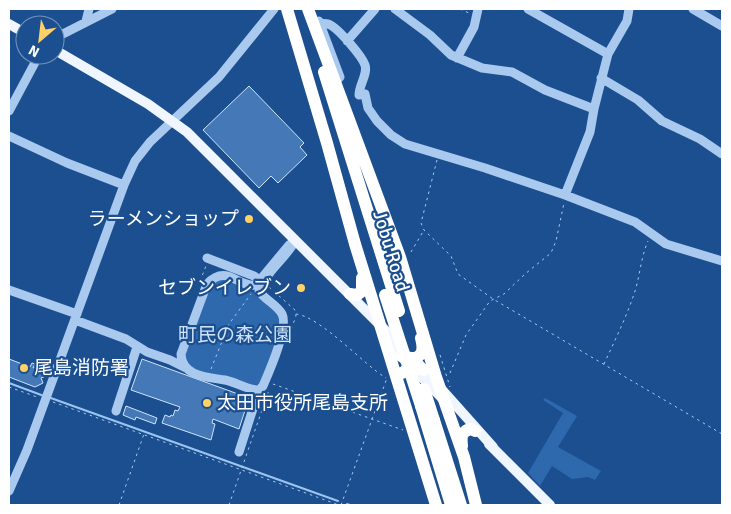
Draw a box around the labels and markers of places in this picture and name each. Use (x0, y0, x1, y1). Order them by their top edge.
place label: ラーメンショップ (88, 207, 239, 231)
marker: ラーメンショップ (243, 213, 255, 225)
place label: セブンイレブン (158, 276, 291, 300)
marker: セブンイレブン (295, 282, 307, 294)
place label: 尾島消防署 (34, 356, 129, 380)
marker: 尾島消防署 (18, 362, 30, 374)
place label: 太田市役所尾島支所 (217, 391, 388, 415)
marker: 太田市役所尾島支所 (201, 397, 213, 409)

